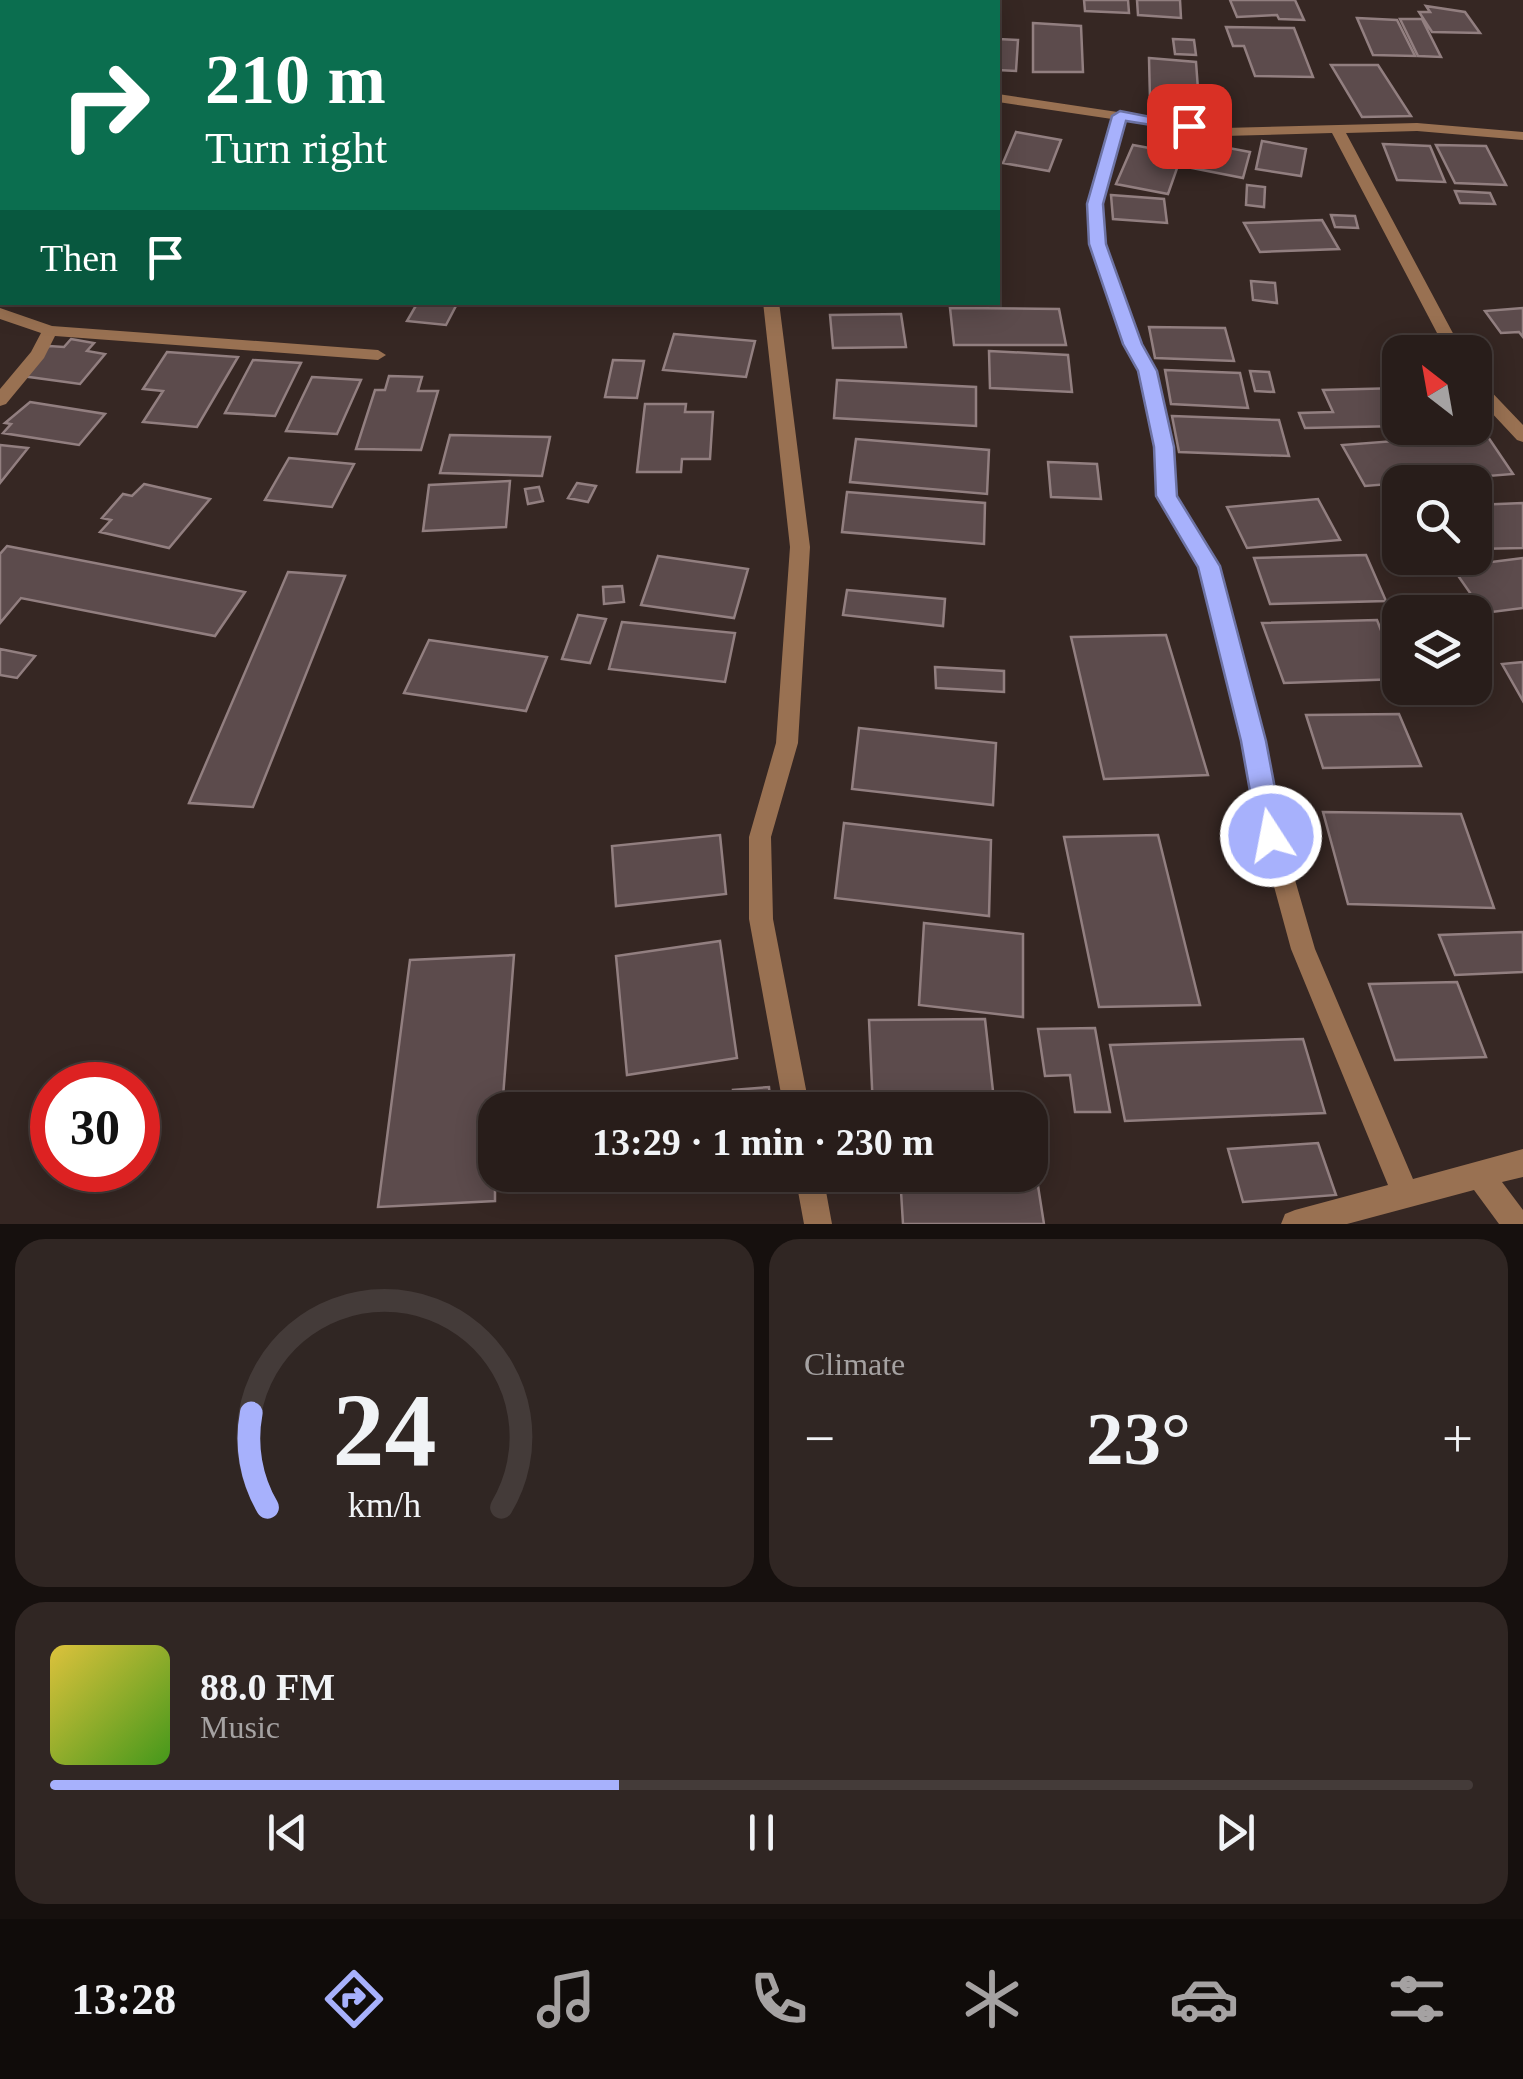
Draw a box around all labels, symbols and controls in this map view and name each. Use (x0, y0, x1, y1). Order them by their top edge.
icon: right (40, 40, 170, 170)
text: 210 m (205, 41, 386, 118)
pin (1147, 84, 1232, 169)
icon: arrive (1162, 99, 1217, 154)
text: Turn right (205, 123, 387, 173)
icon: arrive (138, 230, 193, 285)
text: Then (40, 237, 118, 279)
north arrow (1382, 335, 1492, 445)
map controls (1382, 335, 1492, 705)
button: search (1382, 465, 1492, 575)
button: layers (1382, 595, 1492, 705)
position arrow (1219, 784, 1323, 888)
speed limit sign: 30 (30, 1062, 160, 1192)
text: 13:29 · 1 min · 230 m (592, 1121, 934, 1163)
text: Climate (804, 1346, 905, 1382)
text: 24 (333, 1372, 437, 1487)
text: 23° (1086, 1397, 1191, 1480)
text: − (804, 1408, 835, 1469)
text: + (1442, 1408, 1473, 1469)
text: km/h (348, 1485, 421, 1525)
text: 88.0 FM (200, 1666, 335, 1708)
text: Music (200, 1709, 280, 1745)
icon: previous (260, 1805, 315, 1860)
icon: pause (734, 1805, 789, 1860)
icon: next (1208, 1805, 1263, 1860)
icon: directions (319, 1964, 389, 2034)
icon: music (531, 1964, 601, 2034)
icon: phone (744, 1964, 814, 2034)
icon: climate (957, 1964, 1027, 2034)
icon: car (1169, 1964, 1239, 2034)
icon: filters (1382, 1964, 1452, 2034)
text: 13:28 (71, 1974, 176, 2024)

